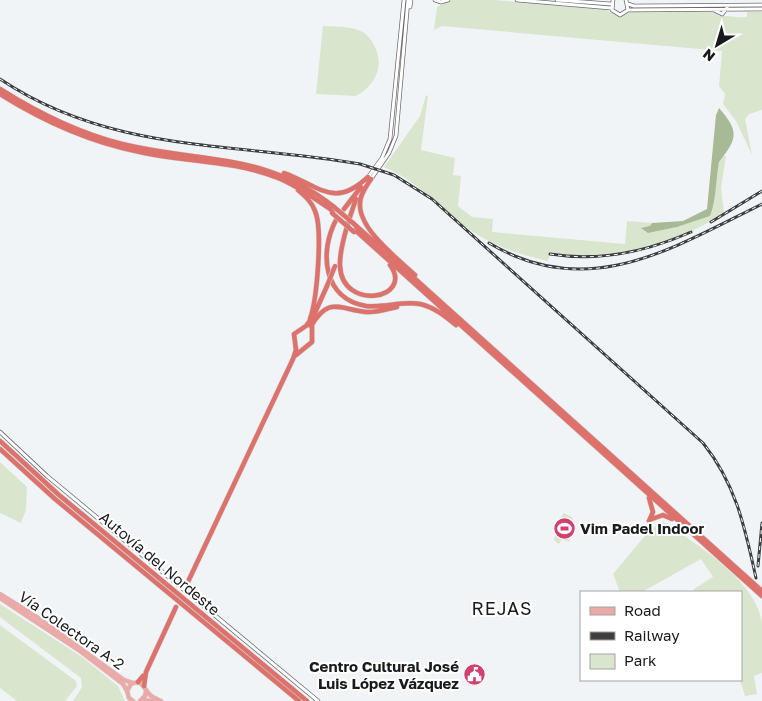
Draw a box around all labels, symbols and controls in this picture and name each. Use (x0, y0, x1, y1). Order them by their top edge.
north arrow (692, 20, 742, 70)
text: N (699, 46, 718, 66)
street label: Autovía del Nordeste (96, 507, 224, 619)
sports icon: Vim Padel Indoor (552, 516, 576, 540)
place label: Vim Padel Indoor (580, 519, 704, 537)
street label: Vía Colectora A-2 (16, 587, 128, 673)
legend (580, 591, 742, 681)
district label: REJAS (471, 597, 533, 619)
text: Road (624, 601, 661, 619)
text: Railway (624, 626, 680, 644)
text: Park (624, 651, 657, 669)
place label: Centro Cultural José Luis López Vázquez (309, 657, 459, 692)
public building icon: Centro Cultural José Luis López Vázquez (463, 663, 487, 687)

